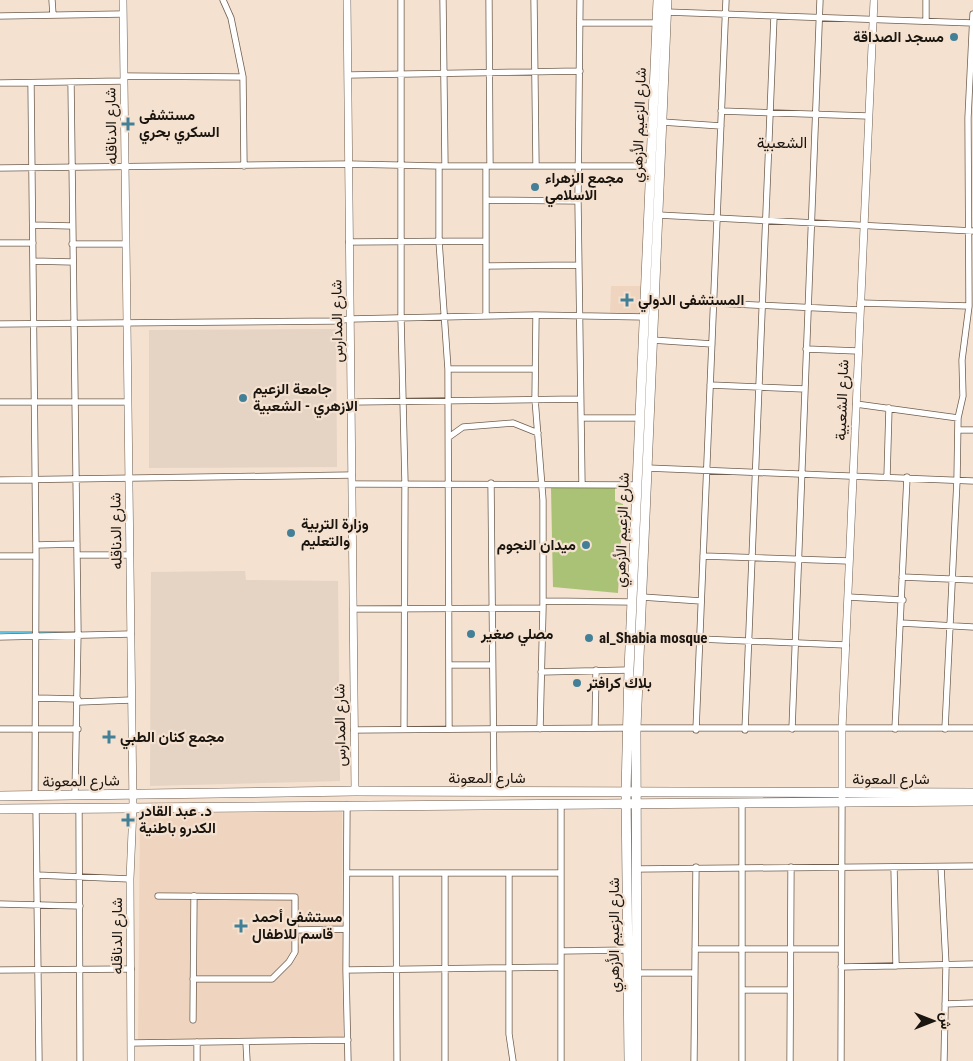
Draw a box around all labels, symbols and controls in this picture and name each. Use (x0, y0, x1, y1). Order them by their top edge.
place label: مسجد الصداقة (853, 28, 944, 46)
marker: مسجد الصداقة (948, 31, 960, 43)
street label: شارع الزعيم الأزهري (628, 67, 654, 183)
street label: شارع الدناقله (101, 87, 123, 165)
place label: مستشفى السكري بحري (139, 106, 220, 145)
marker: مستشفى السكري بحري (121, 117, 135, 131)
district label: الشعبية (757, 133, 807, 152)
place label: مجمع الزهراء الاسلامي (545, 169, 624, 208)
marker: مجمع الزهراء الاسلامي (529, 181, 541, 193)
street label: شارع المدارس (327, 279, 349, 363)
place label: المستشفى الدولي (638, 291, 744, 313)
marker: المستشفى الدولي (620, 293, 634, 307)
street label: شارع الشعبية (832, 359, 854, 441)
place label: جامعة الزعيم الازهري - الشعبية (253, 380, 358, 419)
marker: جامعة الزعيم الازهري - الشعبية (237, 392, 249, 404)
street label: شارع الزعيم الأزهري (611, 472, 637, 588)
street label: شارع الدناقله (106, 492, 128, 570)
place label: وزارة التربية والتعليم (301, 515, 369, 551)
marker: وزارة التربية والتعليم (285, 527, 297, 539)
place label: ميدان النجوم (497, 536, 576, 555)
marker: ميدان النجوم (580, 539, 592, 551)
place label: مصلي صغير (480, 625, 553, 647)
marker: مصلي صغير (465, 628, 477, 640)
place label: al_Shabia mosque (599, 629, 708, 647)
marker: al_Shabia mosque (583, 632, 595, 644)
place label: بلاك كرافتر (586, 674, 652, 692)
marker: بلاك كرافتر (571, 677, 583, 689)
street label: شارع المدارس (330, 683, 352, 767)
place label: مجمع كنان الطبي (120, 728, 224, 750)
marker: مجمع كنان الطبي (102, 730, 116, 744)
street label: شارع المعونة (448, 769, 526, 789)
street label: شارع المعونة (852, 770, 930, 790)
street label: شارع المعونة (42, 771, 120, 793)
place label: د. عبد القادر الكدرو باطنية (138, 802, 216, 837)
marker: د. عبد القادر الكدرو باطنية (121, 813, 135, 827)
street label: شارع الزعيم الأزهري (605, 877, 627, 993)
street label: شارع الدناقله (108, 897, 128, 975)
place label: مستشفى أحمد قاسم للاطفال (252, 908, 342, 944)
marker: مستشفى أحمد قاسم للاطفال (234, 919, 248, 933)
north arrow (908, 996, 958, 1046)
text: ش (937, 1013, 954, 1030)

